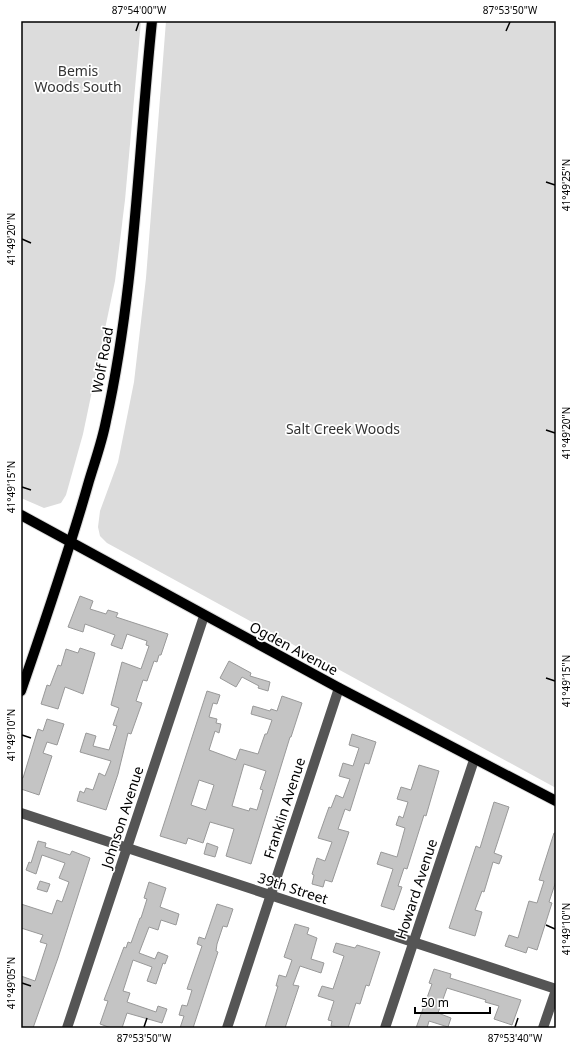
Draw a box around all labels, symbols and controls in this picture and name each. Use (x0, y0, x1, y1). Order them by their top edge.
text: 87°54'00"W (112, 3, 167, 17)
text: 87°53'50"W (483, 3, 538, 17)
park label: Bemis Woods South (34, 61, 122, 96)
text: 41°49'25"N (559, 159, 573, 211)
text: 41°49'20"N (4, 213, 18, 265)
street label: Wolf Road (87, 325, 117, 395)
text: 41°49'20"N (559, 407, 573, 459)
park label: Salt Creek Woods (286, 419, 400, 438)
text: 41°49'15"N (4, 461, 18, 513)
street label: Ogden Avenue (246, 617, 342, 679)
text: 41°49'15"N (559, 655, 573, 707)
text: 41°49'10"N (4, 709, 18, 761)
street label: Franklin Avenue (259, 755, 309, 861)
street label: Johnson Avenue (96, 763, 147, 872)
street label: Howard Avenue (391, 836, 441, 942)
street label: 39th Street (256, 868, 330, 908)
text: 41°49'10"N (559, 903, 573, 955)
text: 41°49'05"N (4, 957, 18, 1009)
scale bar (415, 989, 490, 1015)
text: 50 m (421, 994, 449, 1011)
text: 87°53'50"W (117, 1031, 172, 1045)
text: 87°53'40"W (488, 1031, 543, 1045)

